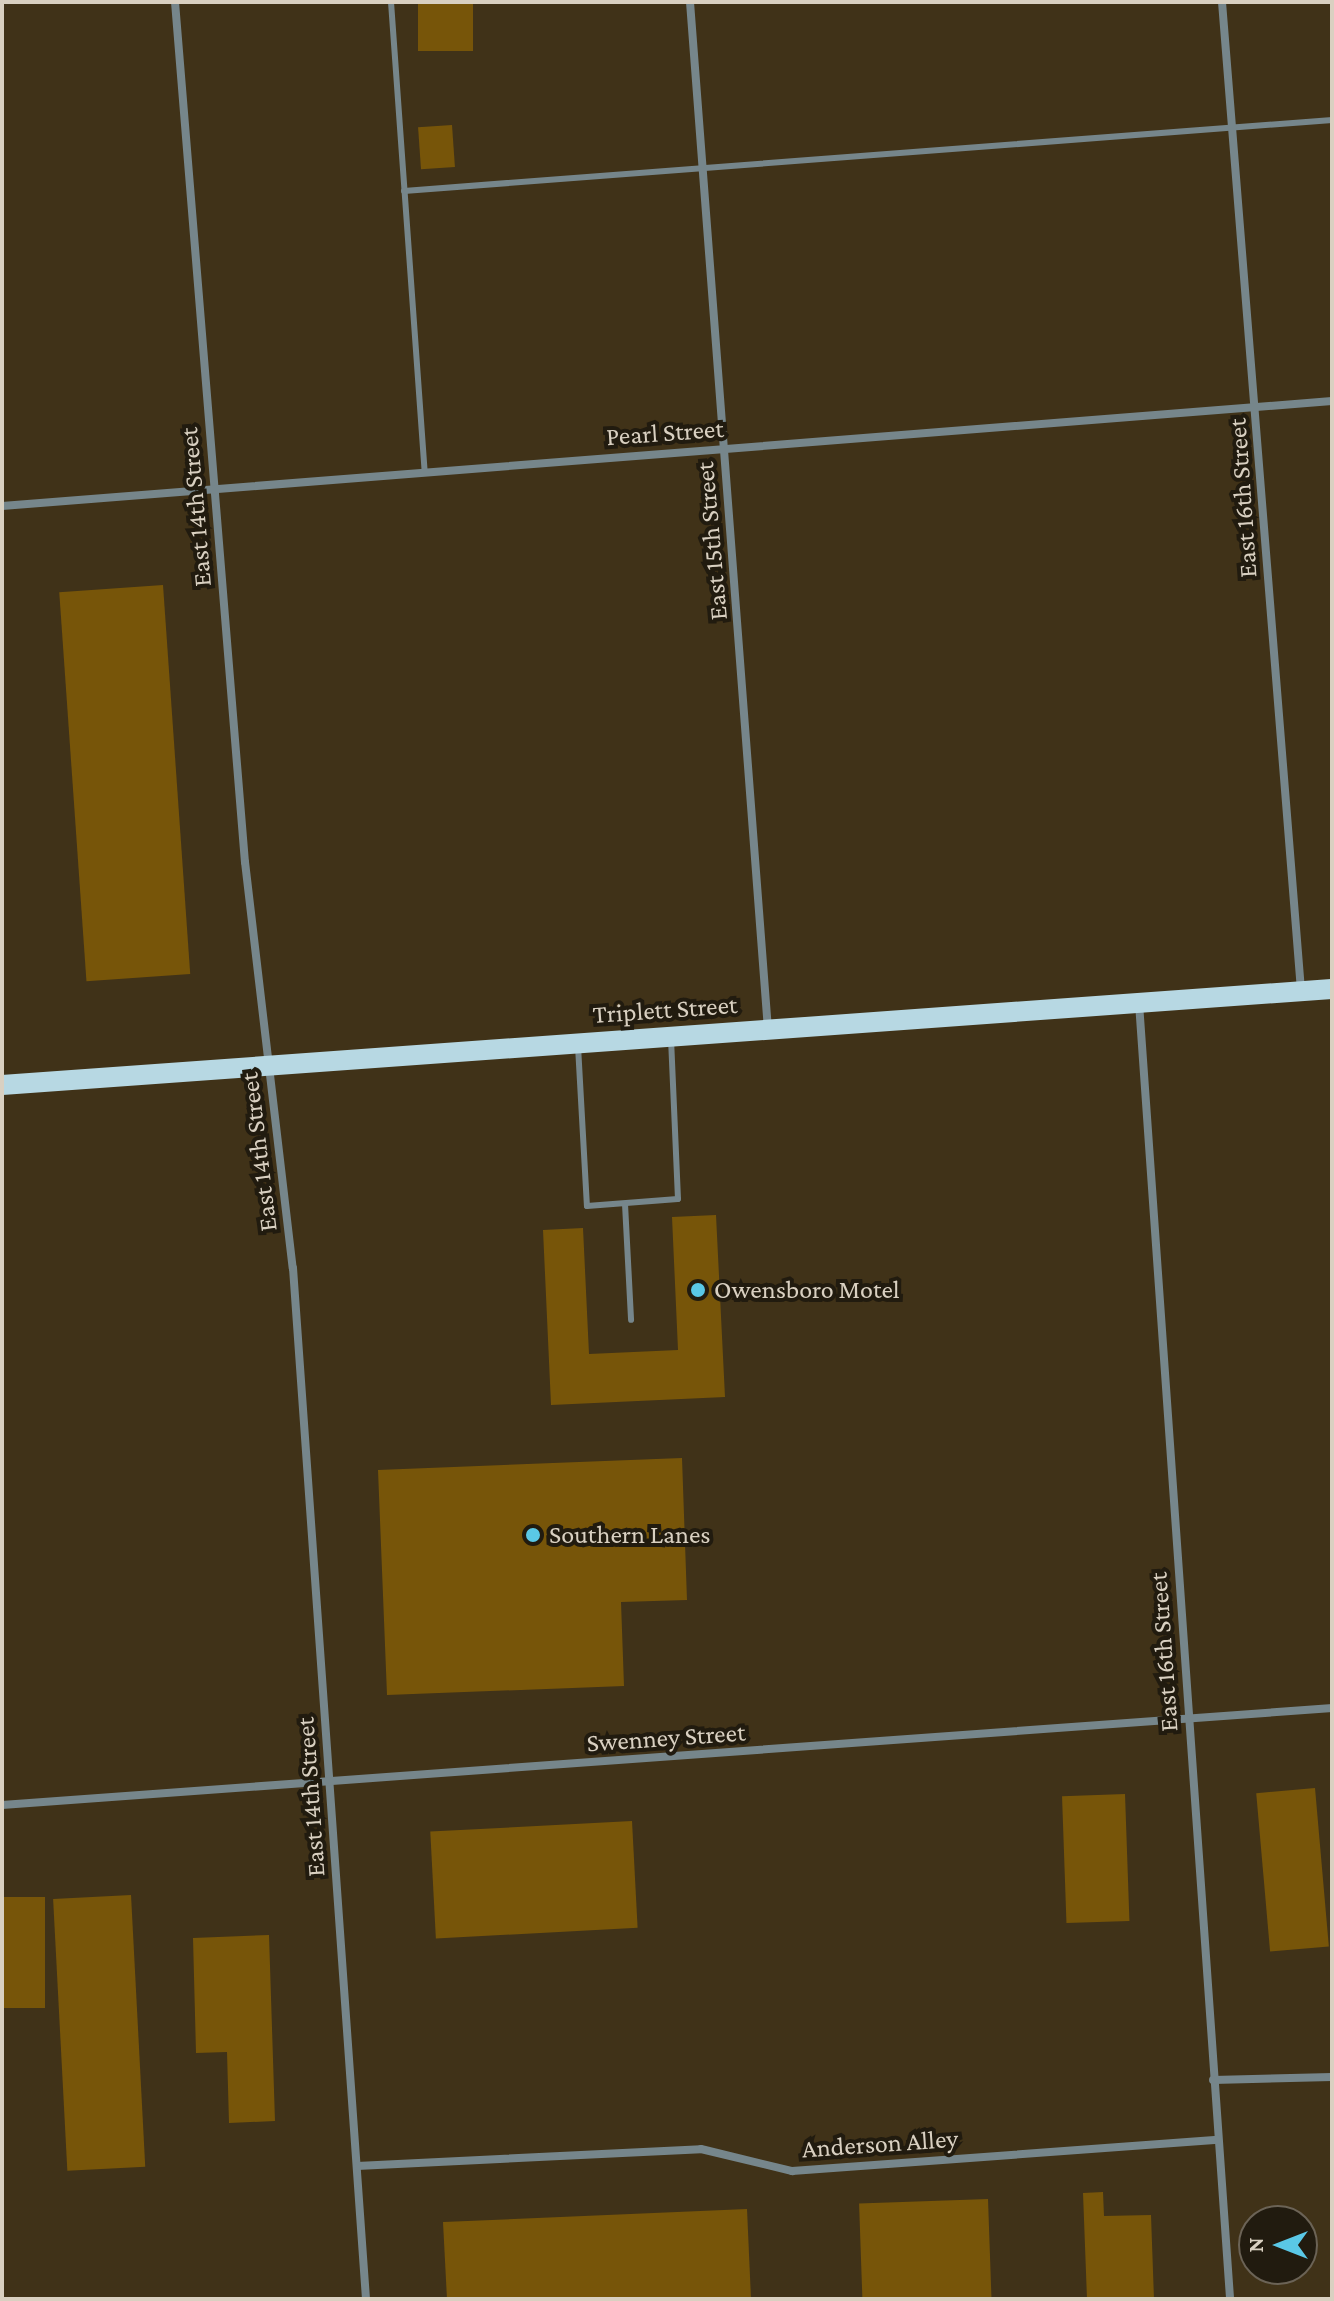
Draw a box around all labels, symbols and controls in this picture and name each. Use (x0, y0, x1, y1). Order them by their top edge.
street label: Pearl Street (605, 413, 725, 453)
street label: East 16th Street (1222, 417, 1264, 579)
street label: East 14th Street (173, 426, 219, 588)
street label: East 15th Street (690, 460, 734, 622)
street label: Triplett Street (592, 989, 738, 1031)
street label: East 14th Street (234, 1071, 284, 1233)
place label: Owensboro Motel (714, 1274, 900, 1306)
marker: Owensboro Motel (689, 1281, 707, 1299)
place label: Southern Lanes (549, 1519, 711, 1551)
marker: Southern Lanes (524, 1526, 542, 1544)
street label: East 16th Street (1143, 1571, 1185, 1733)
street label: East 14th Street (290, 1716, 332, 1878)
street label: Swenney Street (585, 1717, 747, 1759)
street label: Anderson Alley (801, 2123, 959, 2165)
north arrow (1238, 2205, 1318, 2285)
text: N (1243, 2238, 1268, 2253)

